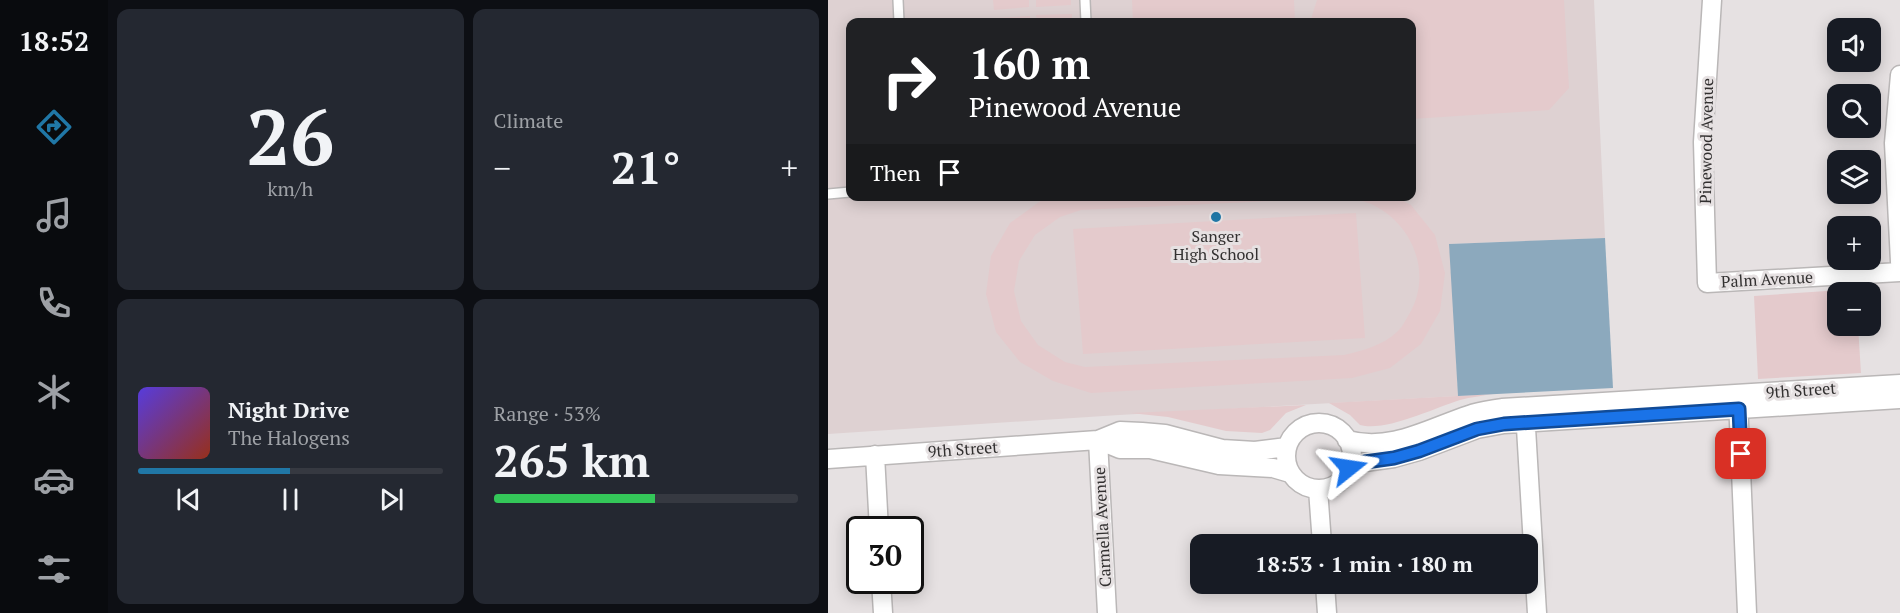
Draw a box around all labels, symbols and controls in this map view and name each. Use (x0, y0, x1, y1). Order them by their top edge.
map controls (1827, 18, 1881, 336)
button: sound (1827, 18, 1881, 72)
text: 18:52 (19, 23, 89, 59)
text: 160 m (969, 35, 1090, 91)
icon: right (870, 42, 948, 120)
street label: Pinewood Avenue (1694, 78, 1718, 204)
text: 26 (246, 84, 334, 187)
button: search (1827, 84, 1881, 138)
text: Pinewood Avenue (969, 89, 1181, 125)
icon: directions (33, 106, 75, 148)
text: Climate (494, 107, 563, 134)
text: 21° (611, 137, 680, 197)
text: − (494, 146, 511, 189)
text: + (780, 146, 798, 189)
button: layers (1827, 150, 1881, 204)
icon: arrive (933, 156, 966, 189)
text: Then (870, 158, 921, 187)
text: km/h (267, 175, 313, 202)
icon: music (33, 194, 75, 236)
marker: Sanger High School (1209, 210, 1223, 224)
button: + (1827, 216, 1881, 270)
place label: Sanger High School (1173, 225, 1259, 265)
street label: Palm Avenue (1720, 266, 1814, 292)
icon: phone (33, 282, 75, 324)
button: − (1827, 282, 1881, 336)
icon: climate (33, 371, 75, 413)
street label: 9th Street (1765, 377, 1837, 403)
text: Night Drive (228, 395, 350, 424)
text: Range · 53% (494, 400, 601, 427)
text: The Halogens (228, 424, 350, 451)
pin (1715, 428, 1766, 479)
text: 265 km (494, 430, 650, 490)
street label: 9th Street (927, 436, 999, 462)
position arrow (1317, 436, 1381, 500)
icon: arrive (1724, 437, 1757, 470)
icon: car (33, 459, 75, 501)
street label: Carmella Avenue (1088, 466, 1116, 588)
icon: previous (172, 483, 205, 516)
icon: pause (274, 483, 307, 516)
icon: next (375, 483, 408, 516)
speed limit sign: 30 (846, 516, 924, 594)
icon: filters (33, 548, 75, 590)
text: 18:53 · 1 min · 180 m (1255, 549, 1473, 578)

